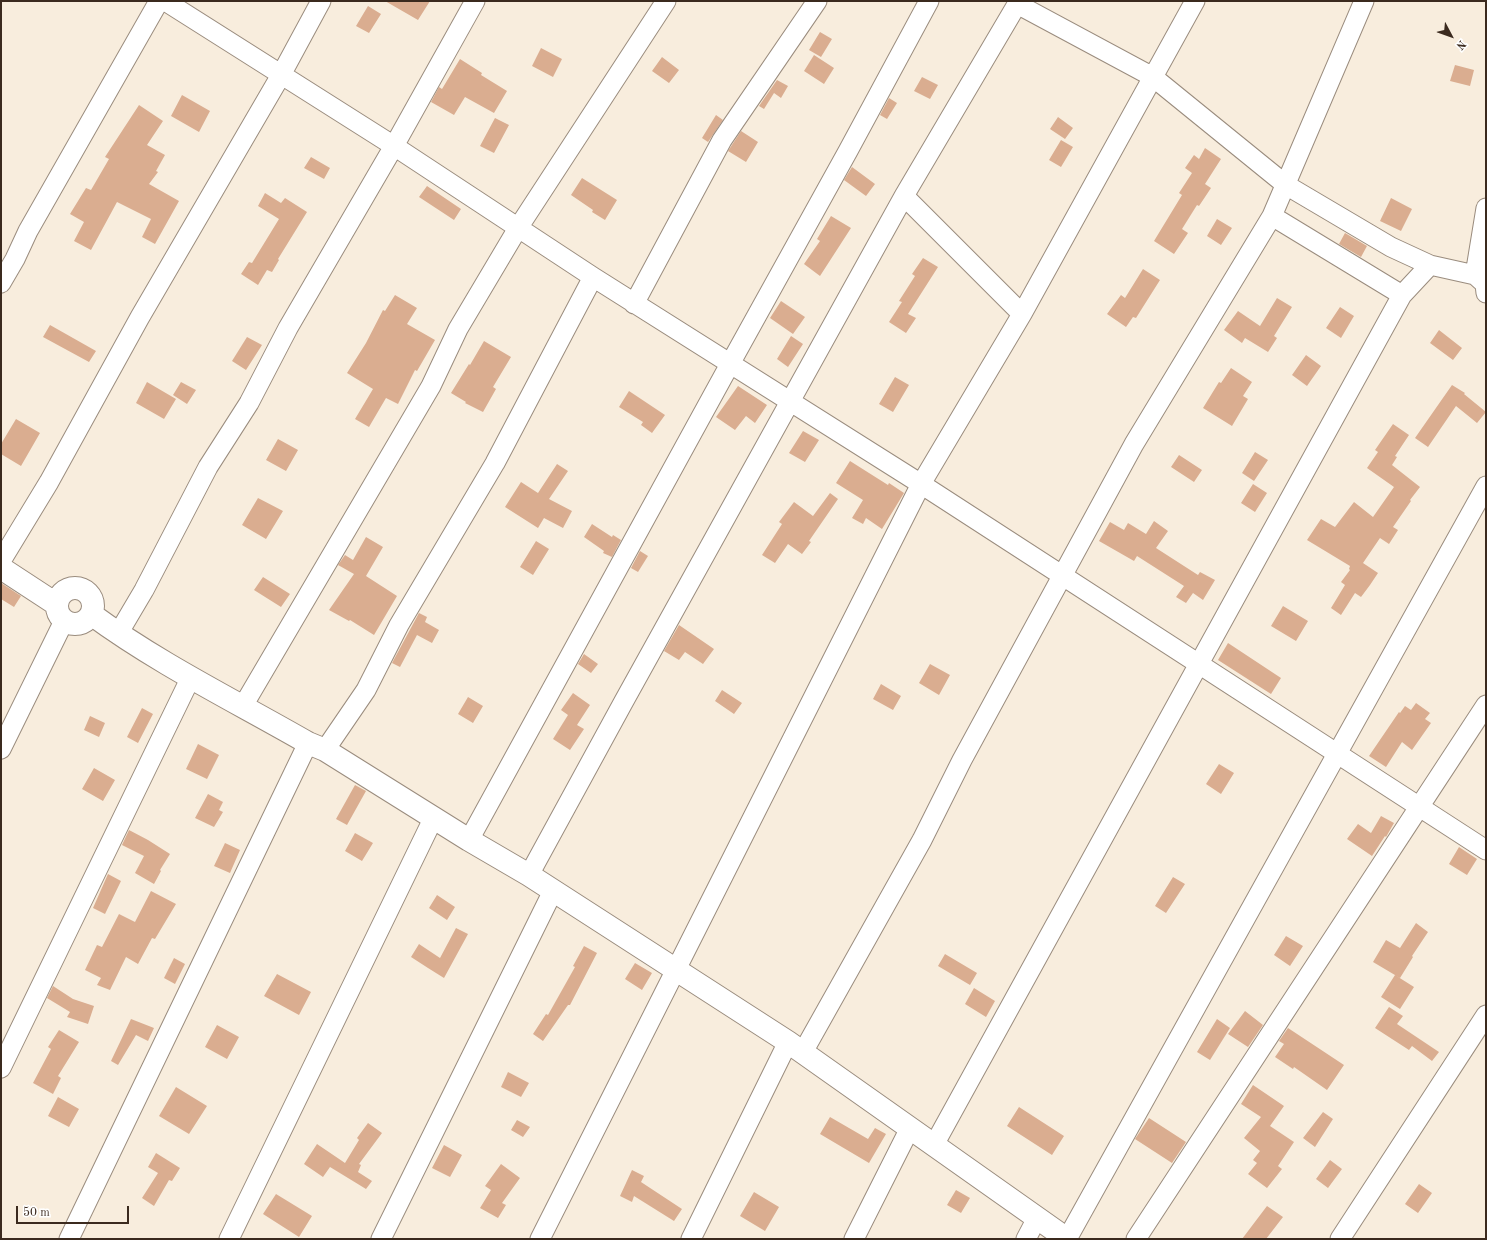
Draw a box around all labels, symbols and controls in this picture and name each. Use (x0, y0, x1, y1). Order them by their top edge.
north arrow (1431, 16, 1471, 56)
text: N (1454, 37, 1467, 51)
scale bar (18, 1198, 131, 1224)
text: 50 m (23, 1207, 50, 1219)

